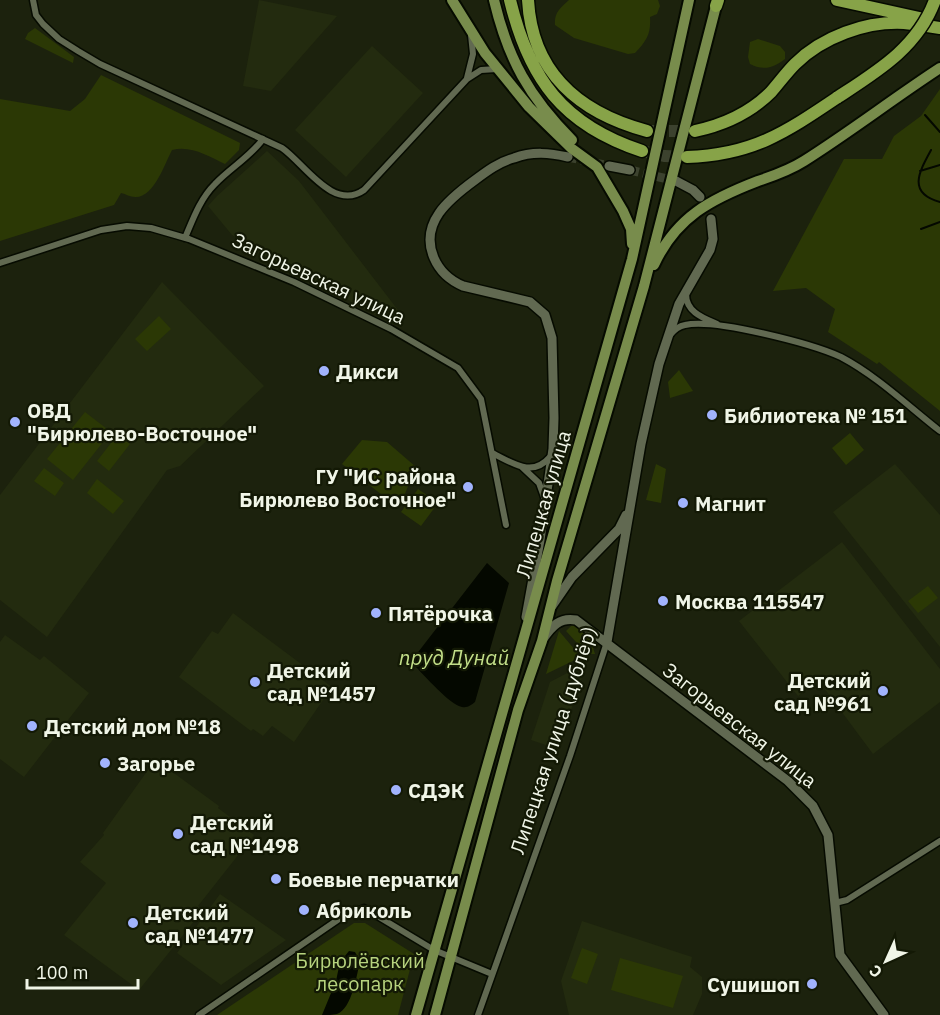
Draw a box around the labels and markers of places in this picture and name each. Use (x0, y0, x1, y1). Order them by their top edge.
place label: Дикси (336, 358, 399, 385)
marker: Дикси (317, 364, 331, 378)
place label: ОВД "Бирюлево-Восточное" (27, 397, 257, 447)
place label: Библиотека № 151 (724, 402, 907, 429)
marker: Библиотека № 151 (705, 408, 719, 422)
marker: ОВД "Бирюлево-Восточное" (8, 415, 22, 429)
place label: ГУ "ИС района Бирюлево Восточное" (239, 463, 456, 513)
marker: ГУ "ИС района Бирюлево Восточное" (461, 480, 475, 494)
place label: Магнит (695, 490, 766, 517)
marker: Магнит (676, 496, 690, 510)
place label: Москва 115547 (675, 588, 824, 615)
marker: Москва 115547 (656, 594, 670, 608)
place label: Пятёрочка (388, 600, 493, 627)
marker: Пятёрочка (369, 606, 383, 620)
place label: Детский сад №1457 (267, 657, 376, 707)
place label: Детский сад №961 (774, 667, 871, 717)
marker: Детский сад №1457 (248, 675, 262, 689)
marker: Детский сад №961 (876, 684, 890, 698)
place label: Детский дом №18 (44, 713, 221, 740)
marker: Детский дом №18 (25, 719, 39, 733)
place label: Загорье (117, 750, 195, 777)
marker: Загорье (98, 756, 112, 770)
place label: СДЭК (408, 777, 464, 804)
marker: СДЭК (389, 783, 403, 797)
place label: Детский сад №1498 (190, 809, 299, 859)
marker: Детский сад №1498 (171, 827, 185, 841)
place label: Боевые перчатки (288, 866, 459, 893)
marker: Боевые перчатки (269, 872, 283, 886)
place label: Абриколь (316, 897, 411, 924)
place label: Детский сад №1477 (145, 899, 254, 949)
marker: Абриколь (297, 903, 311, 917)
marker: Детский сад №1477 (126, 916, 140, 930)
place label: Сушишоп (707, 971, 800, 998)
marker: Сушишоп (805, 977, 819, 991)

